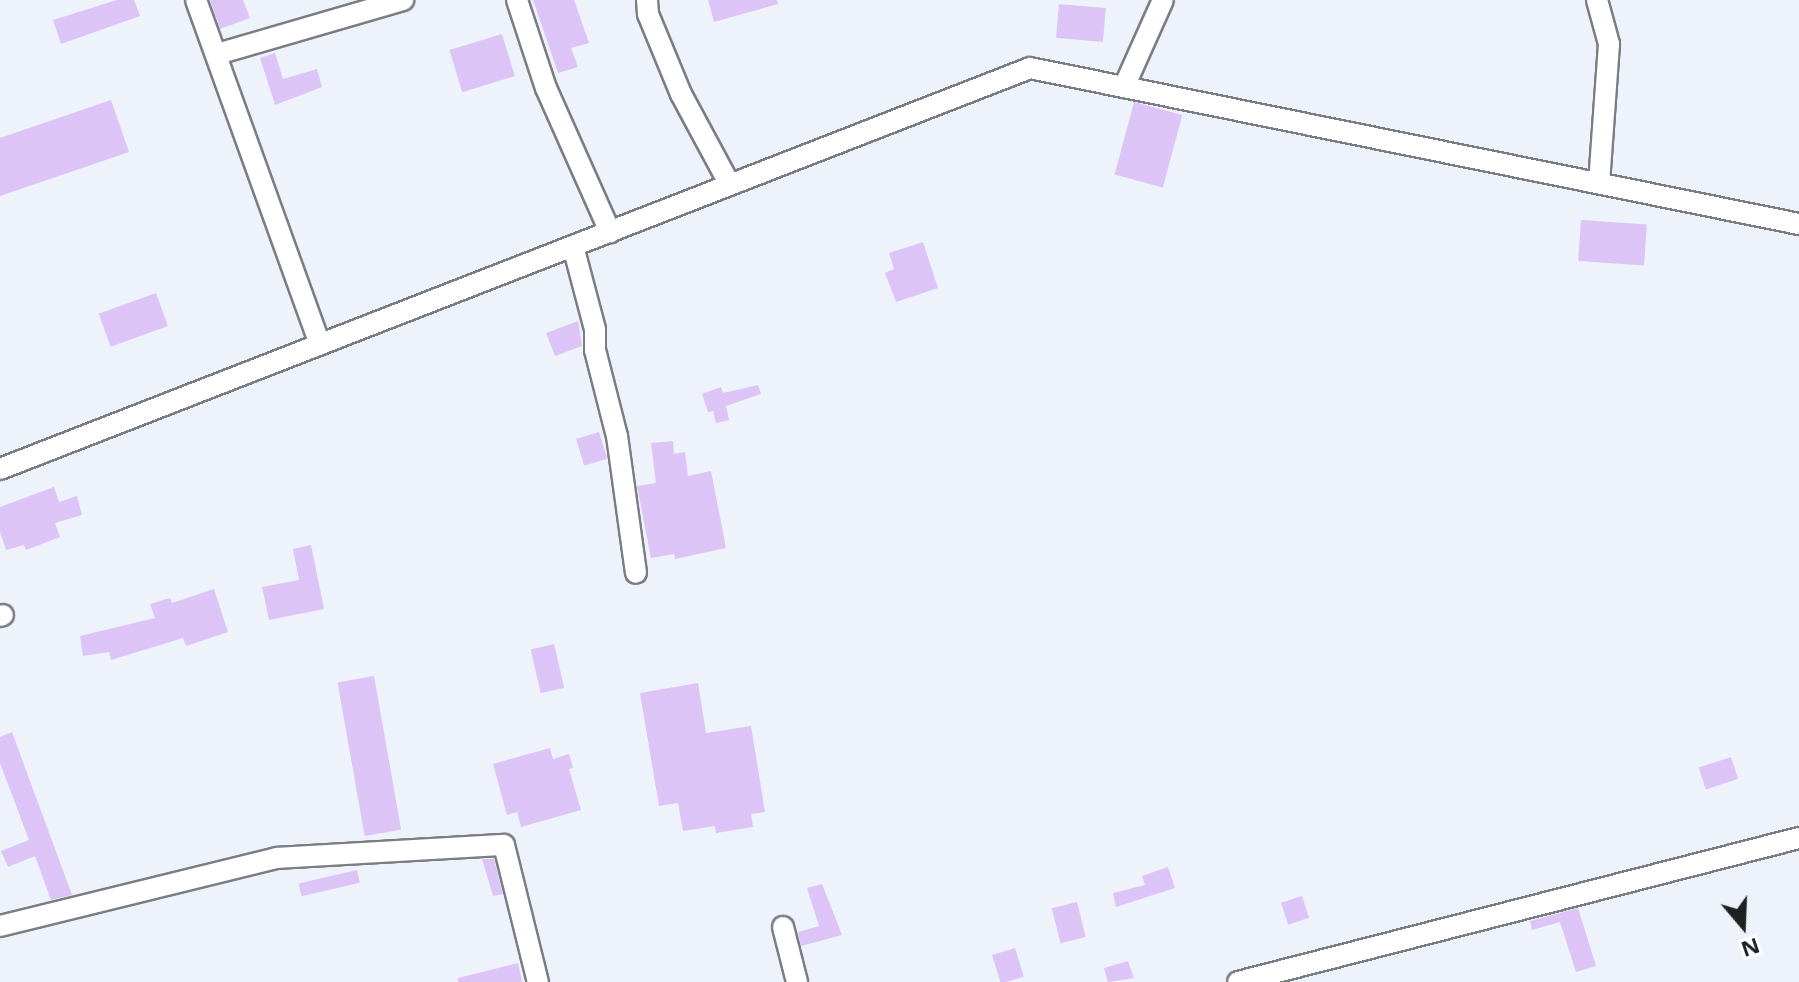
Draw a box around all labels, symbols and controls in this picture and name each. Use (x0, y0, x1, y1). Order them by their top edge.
north arrow (1703, 886, 1783, 966)
text: N (1737, 932, 1764, 966)

